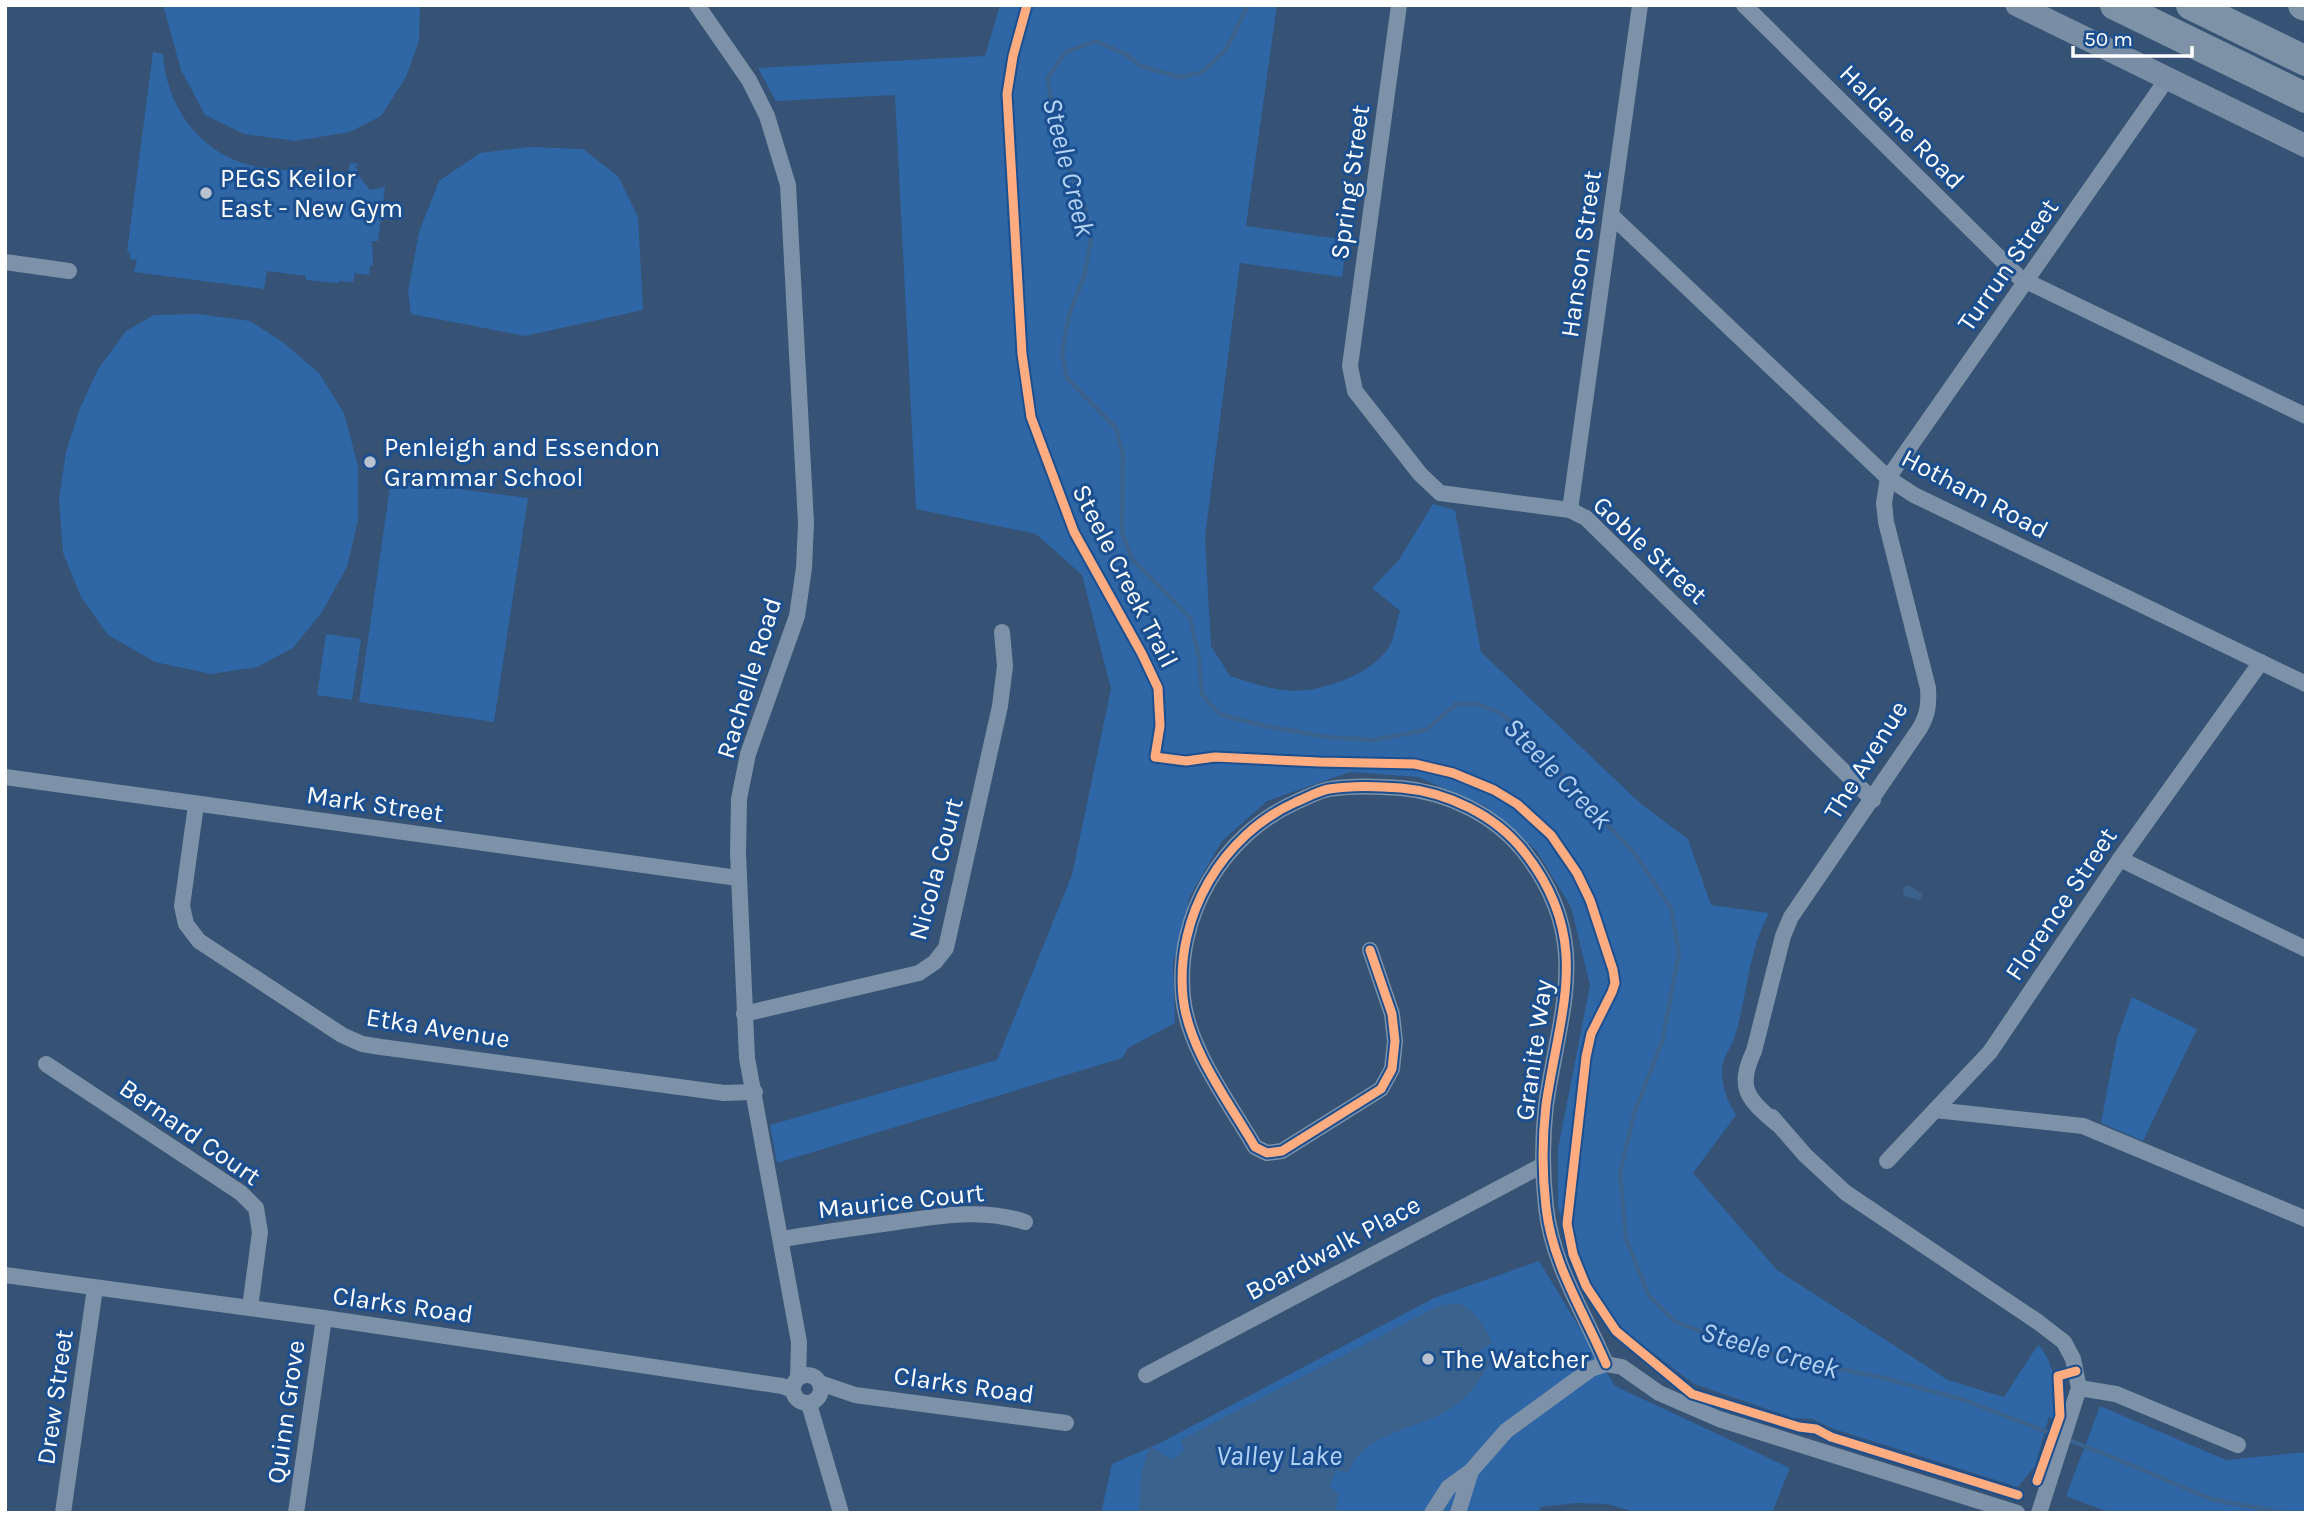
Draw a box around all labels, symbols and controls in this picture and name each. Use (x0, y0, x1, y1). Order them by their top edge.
scale bar (2073, 14, 2192, 58)
text: 50 m (2084, 27, 2133, 51)
street label: Haldane Road (1833, 58, 1971, 196)
water label: Steele Creek (1036, 94, 1102, 241)
street label: Spring Street (1324, 102, 1376, 261)
place label: PEGS Keilor East - New Gym (220, 163, 403, 224)
street label: Hanson Street (1554, 168, 1608, 340)
marker: PEGS Keilor East - New Gym (198, 185, 214, 201)
street label: Turrun Street (1951, 193, 2065, 337)
place label: Penleigh and Essendon Grammar School (384, 432, 660, 493)
street label: Hotham Road (1896, 442, 2054, 546)
marker: Penleigh and Essendon Grammar School (362, 454, 378, 470)
street label: Steele Creek Trail (1065, 479, 1185, 673)
street label: Goble Street (1587, 489, 1714, 611)
street label: Rachelle Road (710, 594, 788, 762)
street label: The Avenue (1817, 695, 1915, 825)
water label: Steele Creek (1497, 711, 1620, 836)
street label: Mark Street (305, 779, 446, 829)
street label: Nicola Court (902, 794, 970, 944)
street label: Florence Street (1998, 821, 2124, 986)
street label: Granite Way (1509, 978, 1559, 1122)
street label: Etka Avenue (364, 1001, 512, 1055)
street label: Bernard Court (114, 1072, 267, 1192)
street label: Maurice Court (816, 1177, 986, 1225)
street label: Boardwalk Place (1240, 1189, 1426, 1307)
street label: Clarks Road (331, 1280, 475, 1330)
water label: Steele Creek (1697, 1315, 1843, 1386)
street label: Drew Street (30, 1327, 80, 1467)
street label: Quinn Grove (261, 1338, 311, 1486)
place label: The Watcher (1442, 1344, 1589, 1375)
marker: The Watcher (1420, 1351, 1436, 1367)
street label: Clarks Road (892, 1360, 1036, 1410)
water label: Valley Lake (1216, 1439, 1342, 1472)

